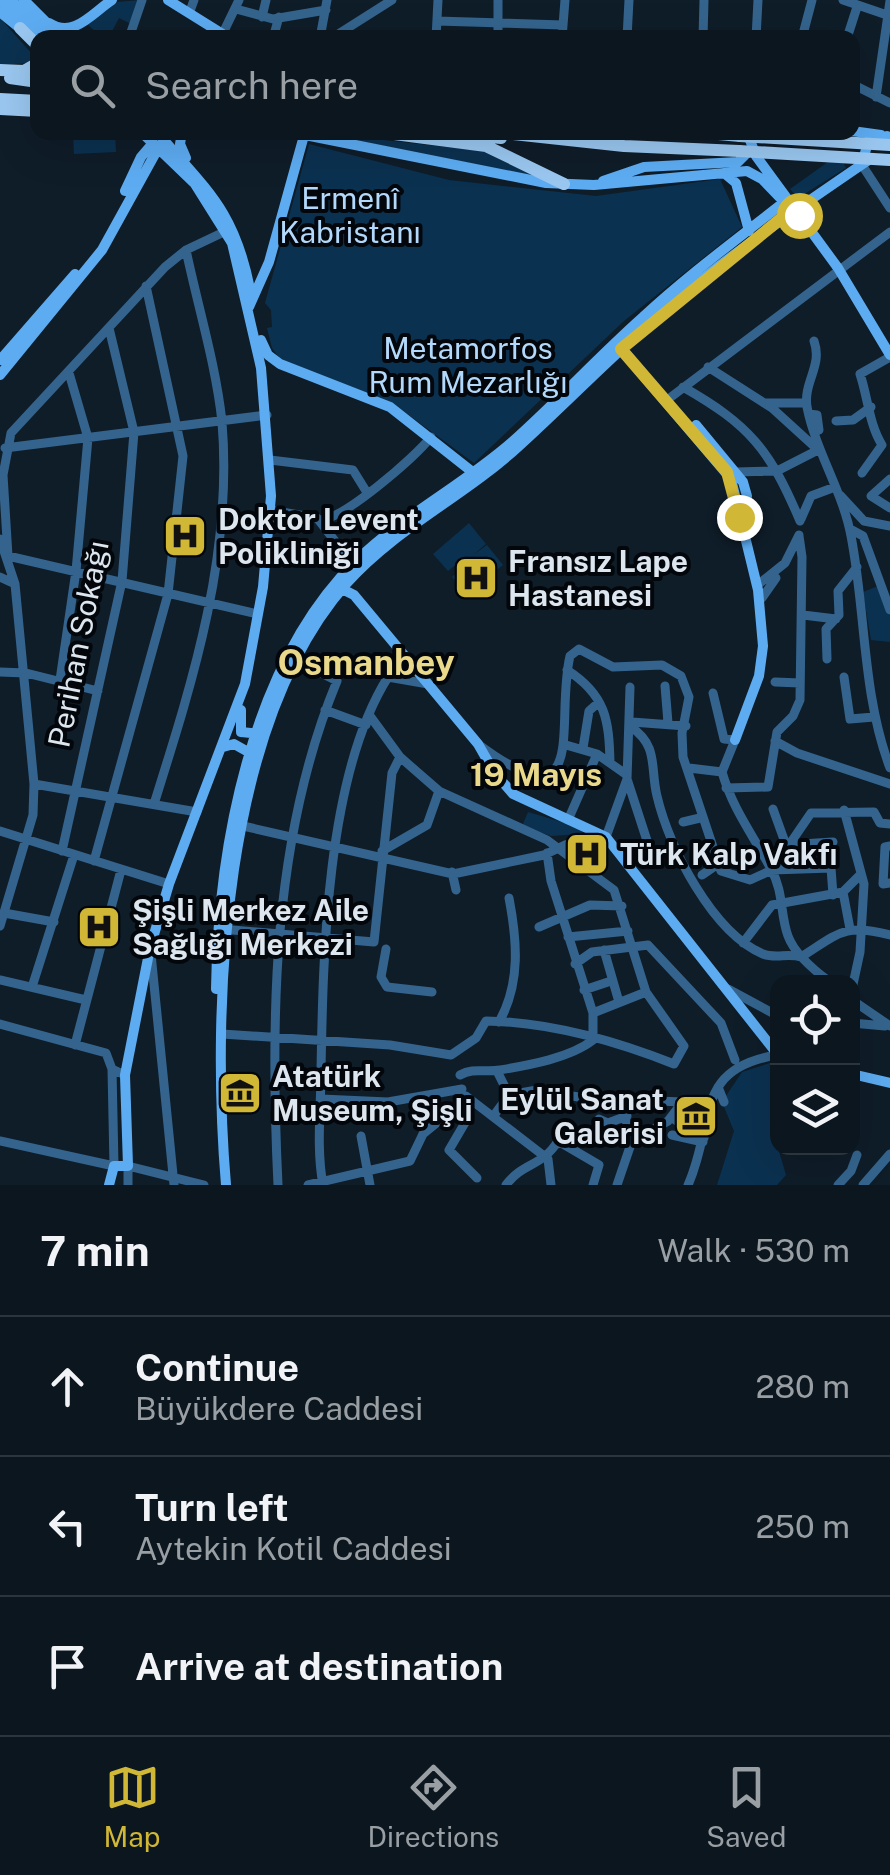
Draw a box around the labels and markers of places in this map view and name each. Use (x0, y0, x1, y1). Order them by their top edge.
place label: Doktor Levent Polikliniği (218, 501, 419, 571)
hospital icon: Doktor Levent Polikliniği (162, 513, 208, 559)
place label: Fransız Lape Hastanesi (508, 543, 688, 613)
hospital icon: Fransız Lape Hastanesi (453, 555, 499, 601)
hospital icon: Türk Kalp Vakfı (564, 831, 610, 877)
place label: Türk Kalp Vakfı (620, 836, 838, 872)
place label: Şişli Merkez Aile Sağlığı Merkezi (132, 892, 369, 962)
hospital icon: Şişli Merkez Aile Sağlığı Merkezi (76, 904, 122, 950)
place label: Atatürk Museum, Şişli (272, 1058, 472, 1128)
museum icon: Atatürk Museum, Şişli (217, 1070, 263, 1116)
place label: Eylül Sanat Galerisi (500, 1081, 664, 1151)
museum icon: Eylül Sanat Galerisi (673, 1093, 719, 1139)

